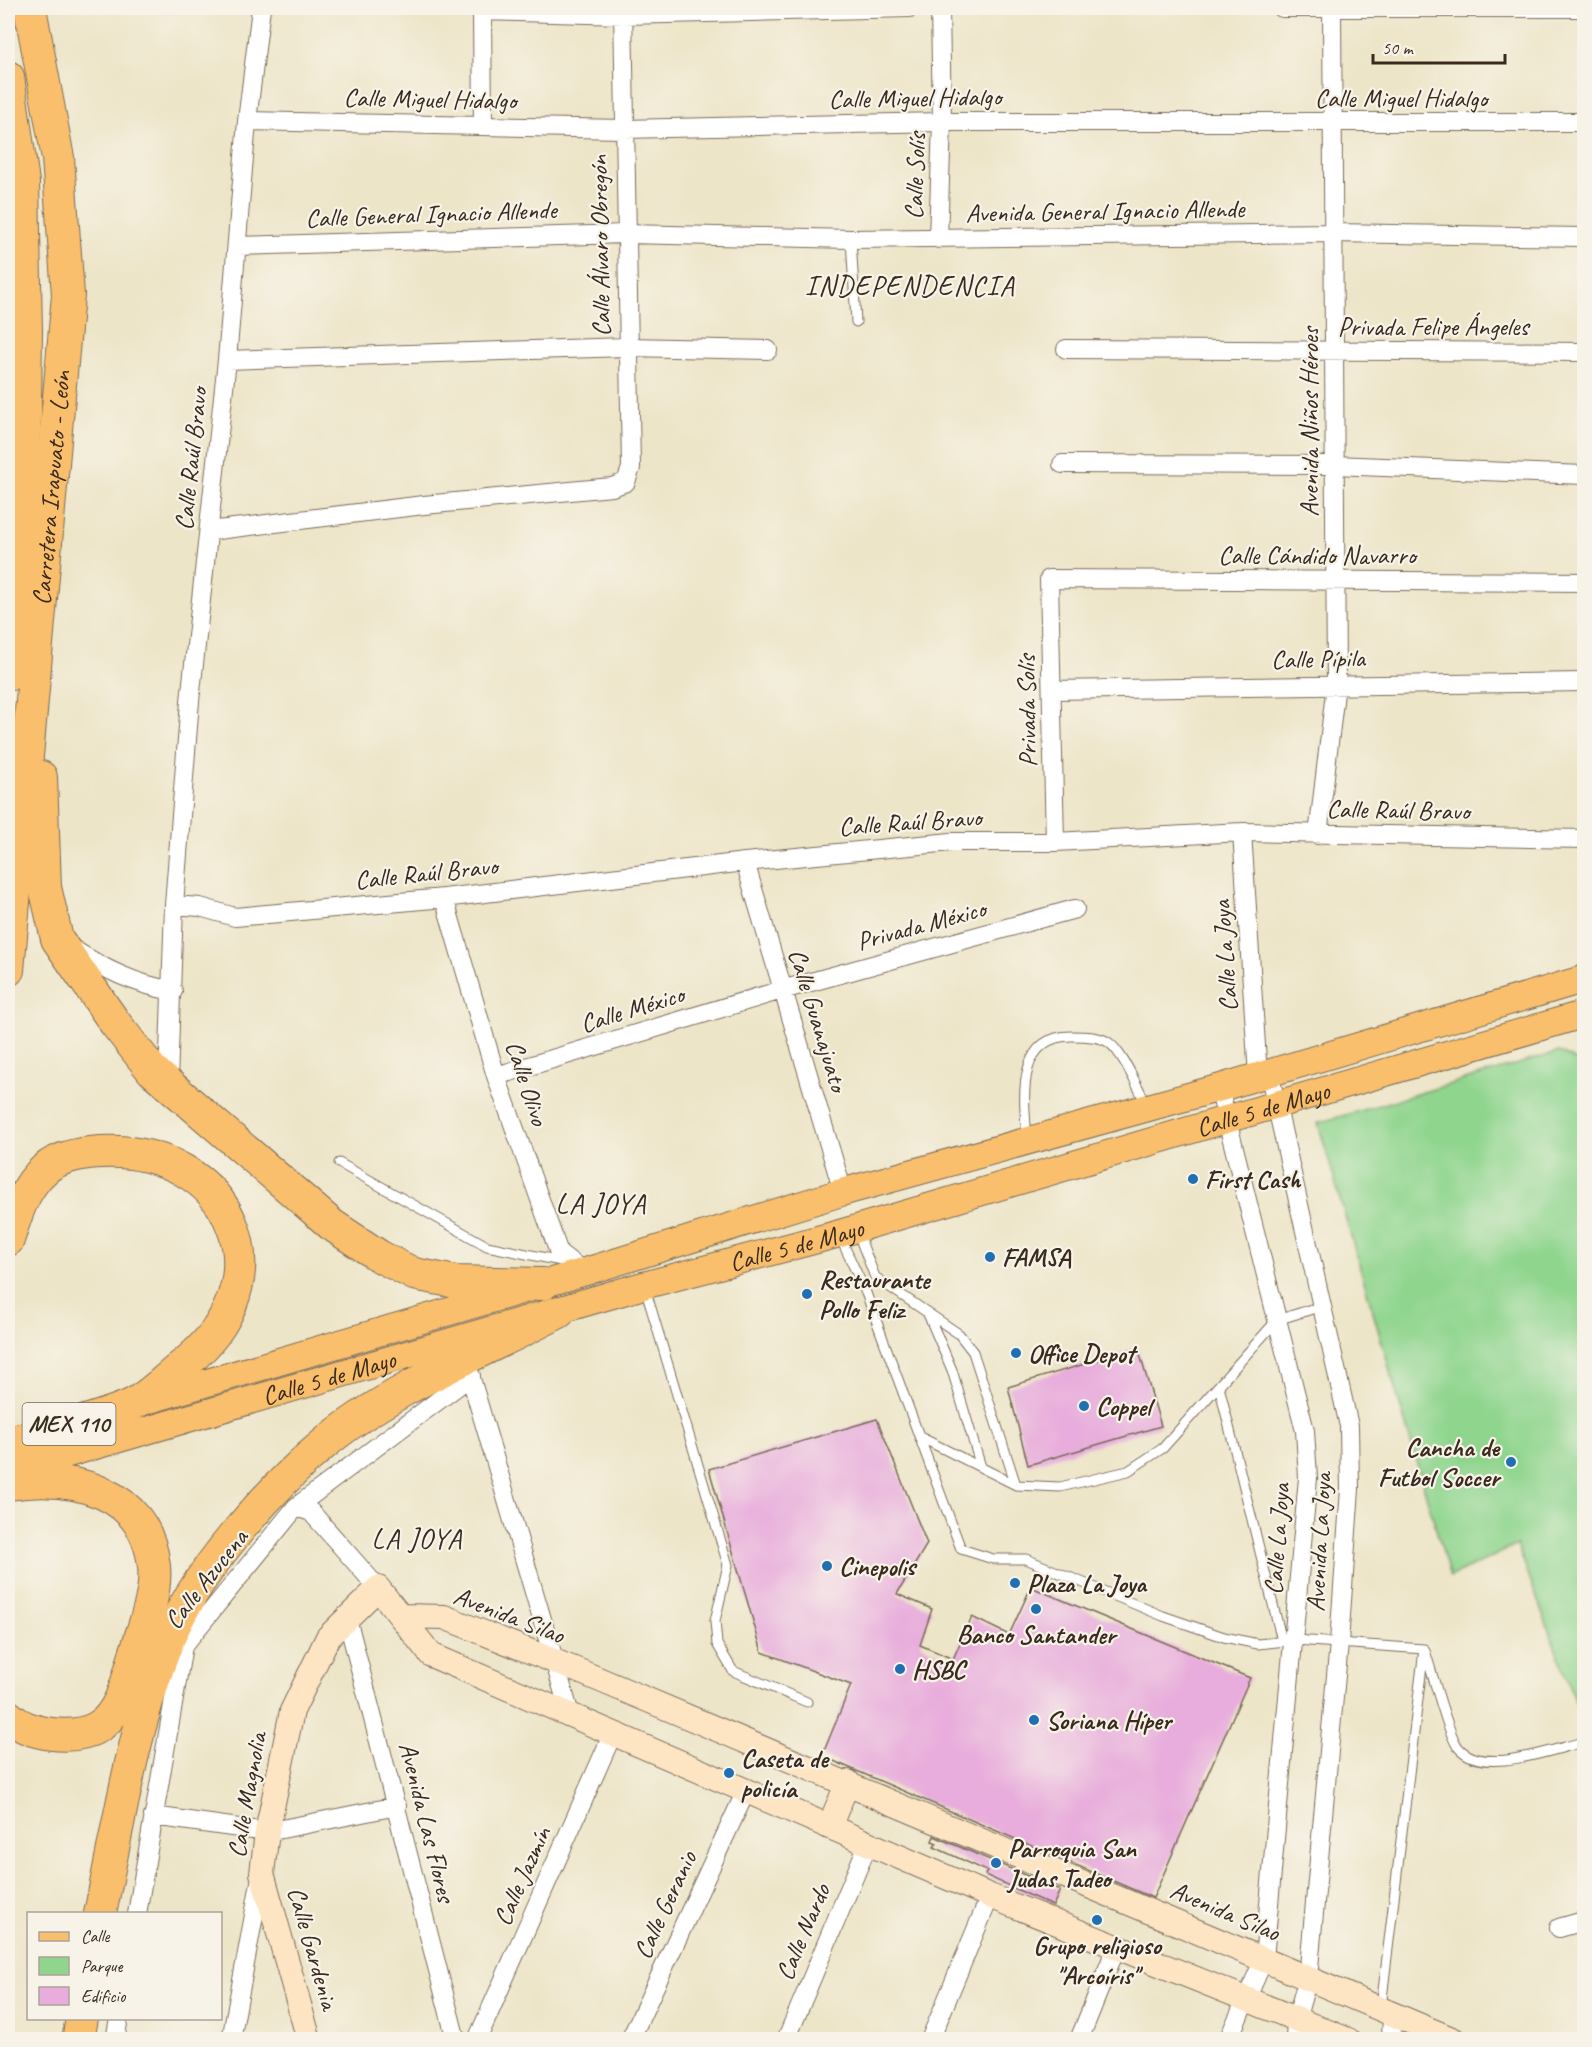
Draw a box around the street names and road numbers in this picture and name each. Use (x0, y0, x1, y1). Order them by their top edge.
street label: Calle Miguel Hidalgo (828, 80, 1004, 116)
street label: Calle Miguel Hidalgo (343, 81, 519, 117)
street label: Calle Miguel Hidalgo (1315, 82, 1490, 115)
street label: Calle Solís (897, 130, 933, 220)
street label: Calle Álvaro Obregón (582, 154, 618, 337)
street label: Avenida General Ignacio Allende (965, 192, 1246, 230)
street label: Calle General Ignacio Allende (305, 193, 560, 235)
street label: Privada Felipe Ángeles (1338, 310, 1530, 343)
street label: Avenida Niños Héroes (1293, 325, 1326, 517)
street label: Carretera Irapuato - León (24, 368, 78, 606)
street label: Calle Raúl Bravo (167, 383, 215, 532)
street label: Calle Cándido Navarro (1218, 539, 1419, 572)
street label: Calle Pípila (1271, 642, 1367, 676)
street label: Privada Solís (1009, 652, 1044, 767)
street label: Calle Raúl Bravo (1326, 792, 1473, 828)
street label: Calle Raúl Bravo (837, 800, 985, 843)
street label: Calle Raúl Bravo (353, 849, 502, 897)
street label: Privada México (853, 891, 992, 958)
street label: Calle La Joya (1205, 898, 1245, 1013)
street label: Calle Guanajuato (781, 945, 856, 1098)
street label: Calle México (576, 977, 691, 1040)
street label: Calle Olivo (498, 1036, 557, 1131)
street label: Calle 5 de Mayo (1192, 1073, 1335, 1144)
street label: Calle 5 de Mayo (726, 1210, 869, 1279)
street label: Calle 5 de Mayo (258, 1342, 401, 1412)
road number: MEX 110 (22, 1403, 116, 1445)
street label: Avenida La Joya (1299, 1469, 1339, 1612)
street label: Calle La Joya (1257, 1481, 1297, 1596)
street label: Calle Azucena (157, 1521, 256, 1636)
street label: Avenida Silao (449, 1579, 571, 1652)
street label: Calle Magnolia (220, 1728, 275, 1860)
street label: Avenida Las Flores (391, 1739, 463, 1907)
street label: Calle Jazmín (486, 1820, 559, 1931)
street label: Calle Geranio (626, 1844, 705, 1964)
street label: Avenida Silao (1165, 1873, 1286, 1950)
street label: Calle Nardo (768, 1877, 839, 1985)
street label: Calle Gardenia (280, 1883, 347, 2015)

